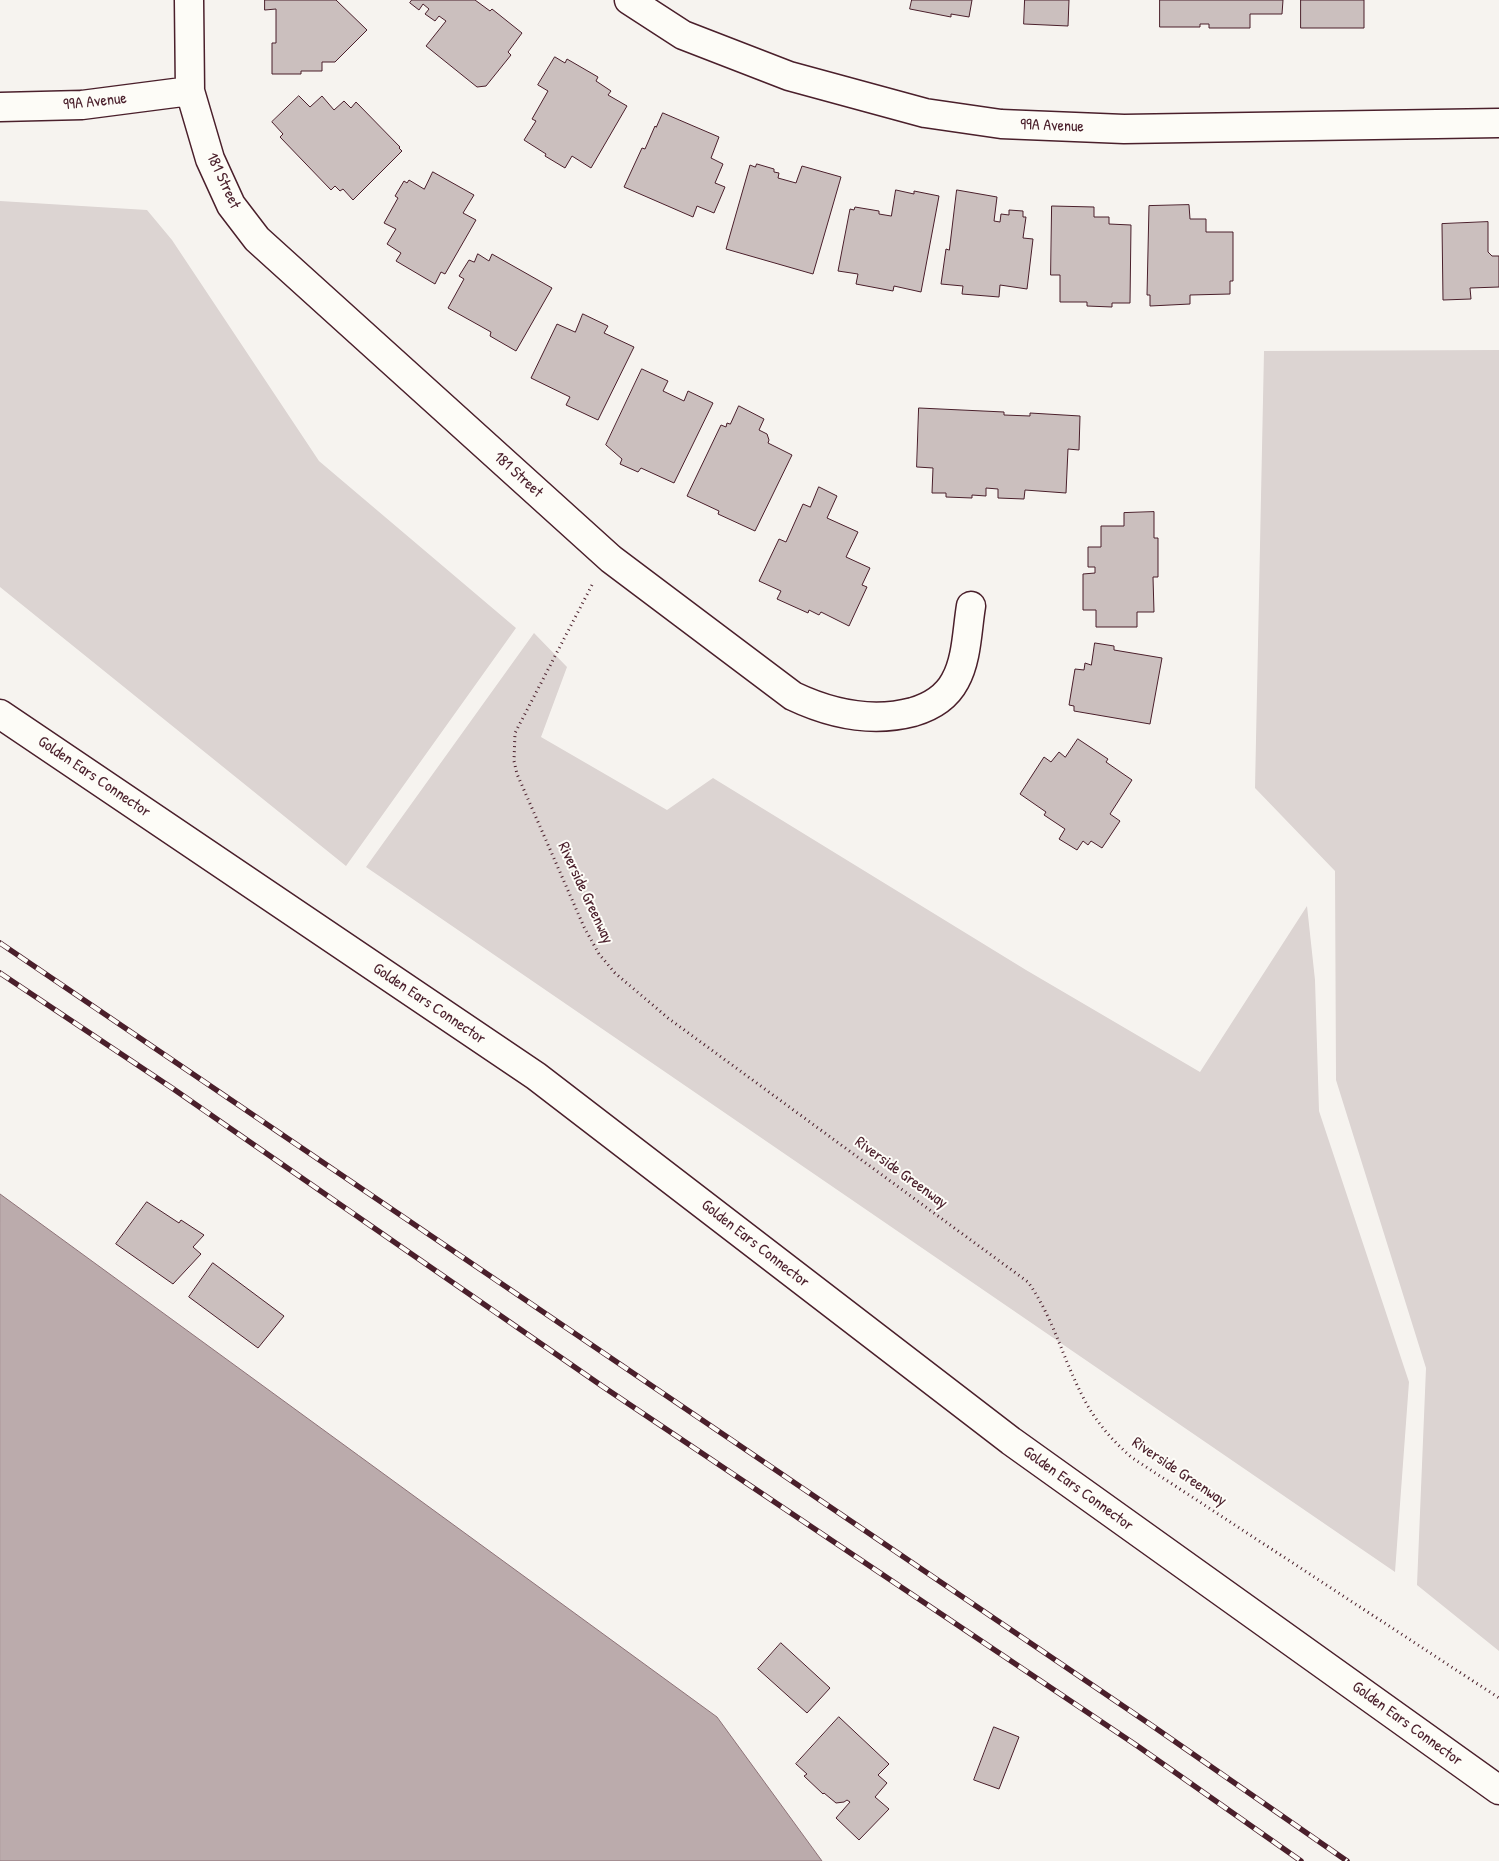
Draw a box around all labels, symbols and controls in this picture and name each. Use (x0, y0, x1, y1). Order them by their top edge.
street label: 99A Avenue (62, 89, 128, 115)
street label: 99A Avenue (1020, 115, 1084, 137)
street label: 181 Street (202, 150, 244, 212)
street label: 181 Street (489, 448, 547, 502)
street label: Golden Ears Connector (34, 732, 154, 822)
street label: Riverside Greenway (553, 839, 617, 947)
street label: Golden Ears Connector (369, 959, 489, 1049)
street label: Riverside Greenway (851, 1133, 951, 1213)
street label: Golden Ears Connector (697, 1196, 813, 1292)
street label: Riverside Greenway (1128, 1433, 1230, 1511)
street label: Golden Ears Connector (1019, 1443, 1137, 1535)
street label: Golden Ears Connector (1348, 1678, 1466, 1770)

